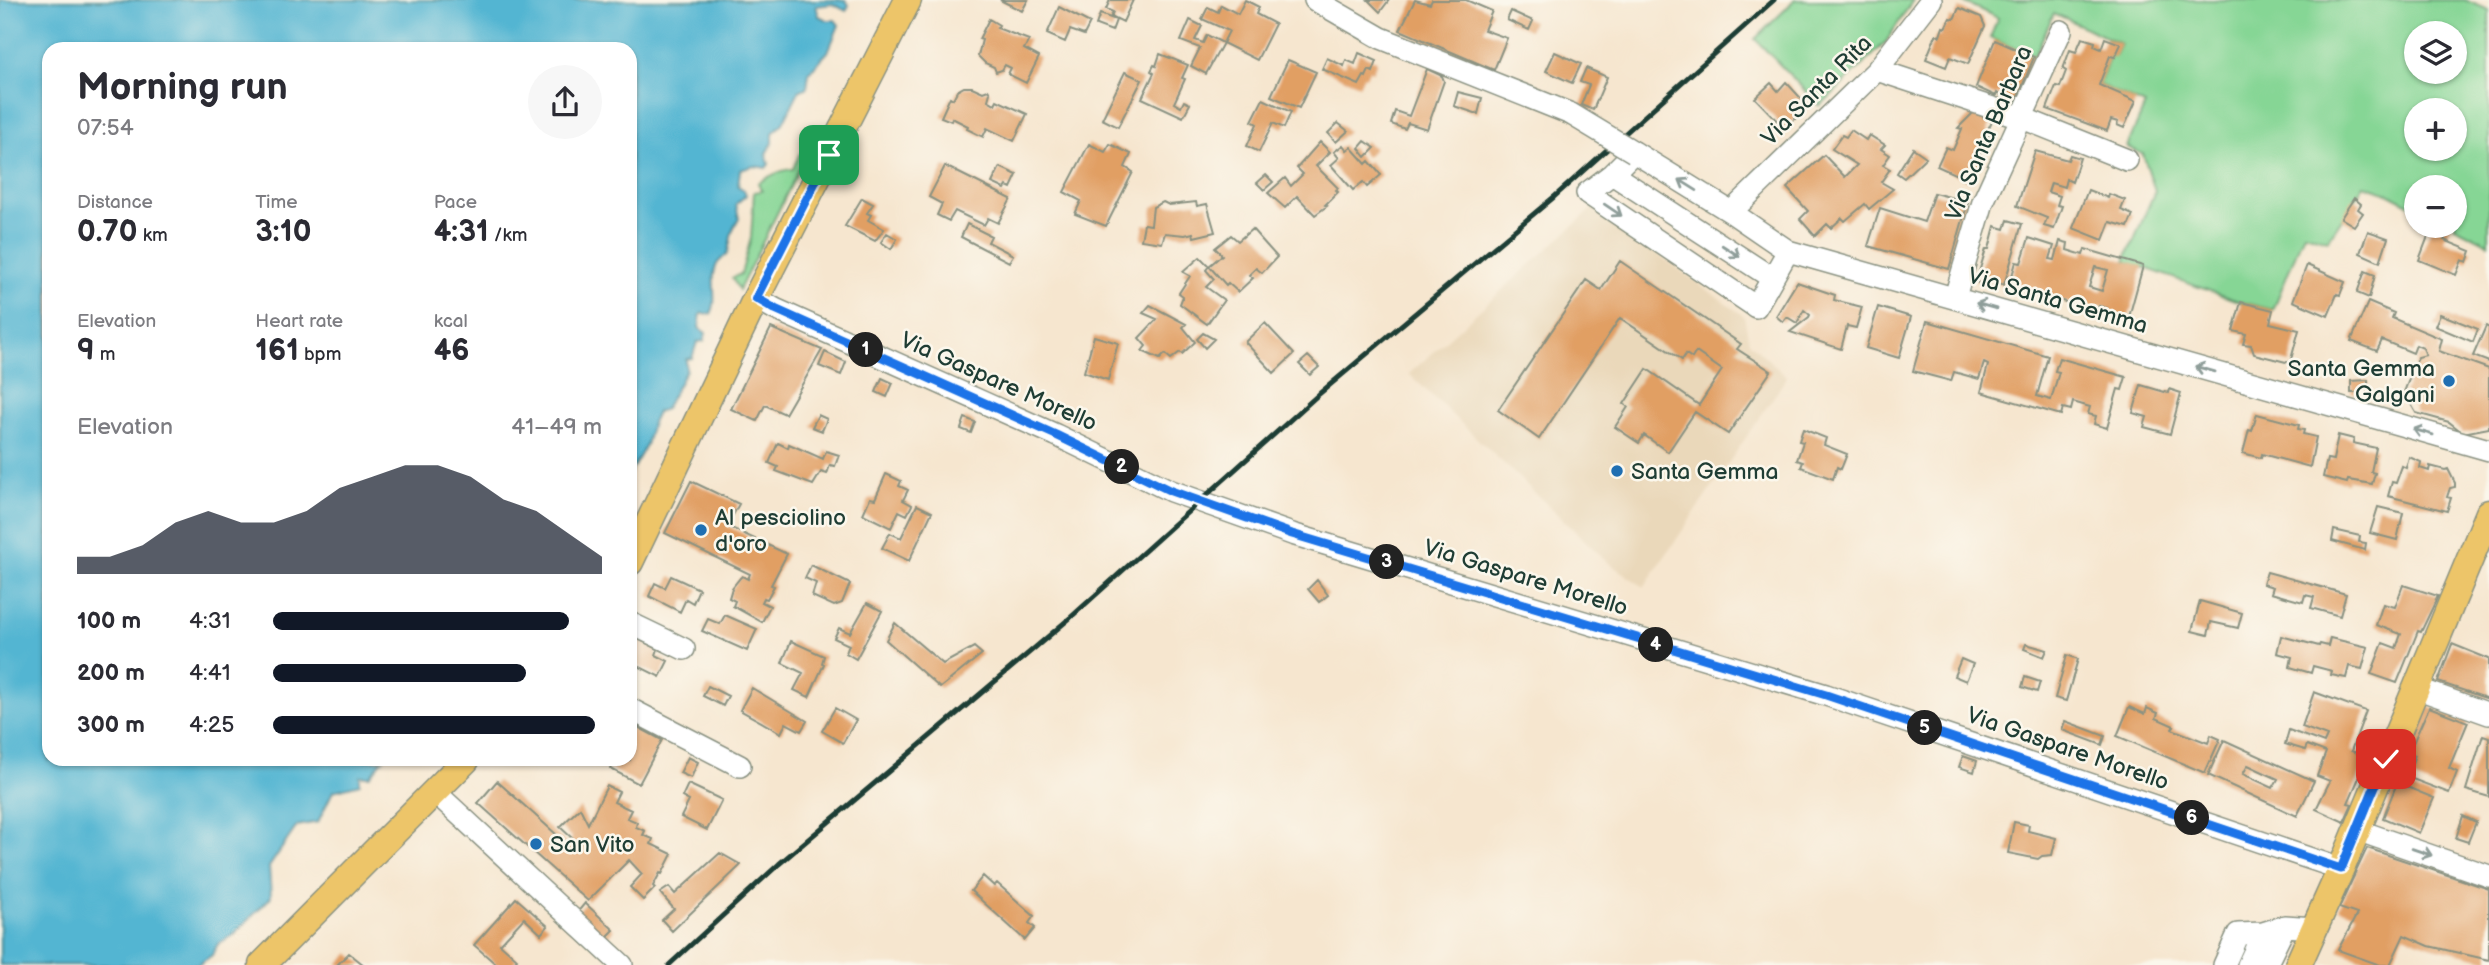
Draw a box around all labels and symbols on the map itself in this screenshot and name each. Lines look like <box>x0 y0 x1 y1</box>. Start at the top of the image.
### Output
street label: Via Santa Rita <box>1756 30 1878 152</box>
street label: Via Santa Barbara <box>1939 41 2038 225</box>
pin <box>799 125 859 185</box>
one-way arrow <box>1678 178 1698 192</box>
one-way arrow <box>1602 203 1622 217</box>
one-way arrow <box>1721 244 1740 259</box>
street label: Via Santa Gemma <box>1965 262 2151 340</box>
one-way arrow <box>1975 299 1997 312</box>
street label: Via Gaspare Morello <box>896 326 1101 438</box>
pin: 1 <box>848 332 884 368</box>
place label: Santa Gemma Galgani <box>2288 355 2435 409</box>
one-way arrow <box>2194 362 2216 375</box>
marker: Santa Gemma Galgani <box>2441 373 2457 389</box>
one-way arrow <box>2413 424 2435 437</box>
pin: 2 <box>1104 449 1140 484</box>
place label: Santa Gemma <box>1631 458 1778 486</box>
marker: Santa Gemma <box>1609 463 1625 479</box>
place label: Al pesciolino d'oro <box>715 504 846 558</box>
marker: Al pesciolino d'oro <box>693 522 709 538</box>
street label: Via Gaspare Morello <box>1420 534 1631 622</box>
pin: 3 <box>1370 544 1404 580</box>
pin: 4 <box>1638 628 1674 662</box>
street label: Via Gaspare Morello <box>1963 701 2173 797</box>
pin: 5 <box>1908 710 1942 746</box>
pin <box>2356 729 2416 789</box>
pin: 6 <box>2174 800 2210 836</box>
place label: San Vito <box>550 831 634 859</box>
marker: San Vito <box>528 836 544 852</box>
one-way arrow <box>2410 847 2432 859</box>

